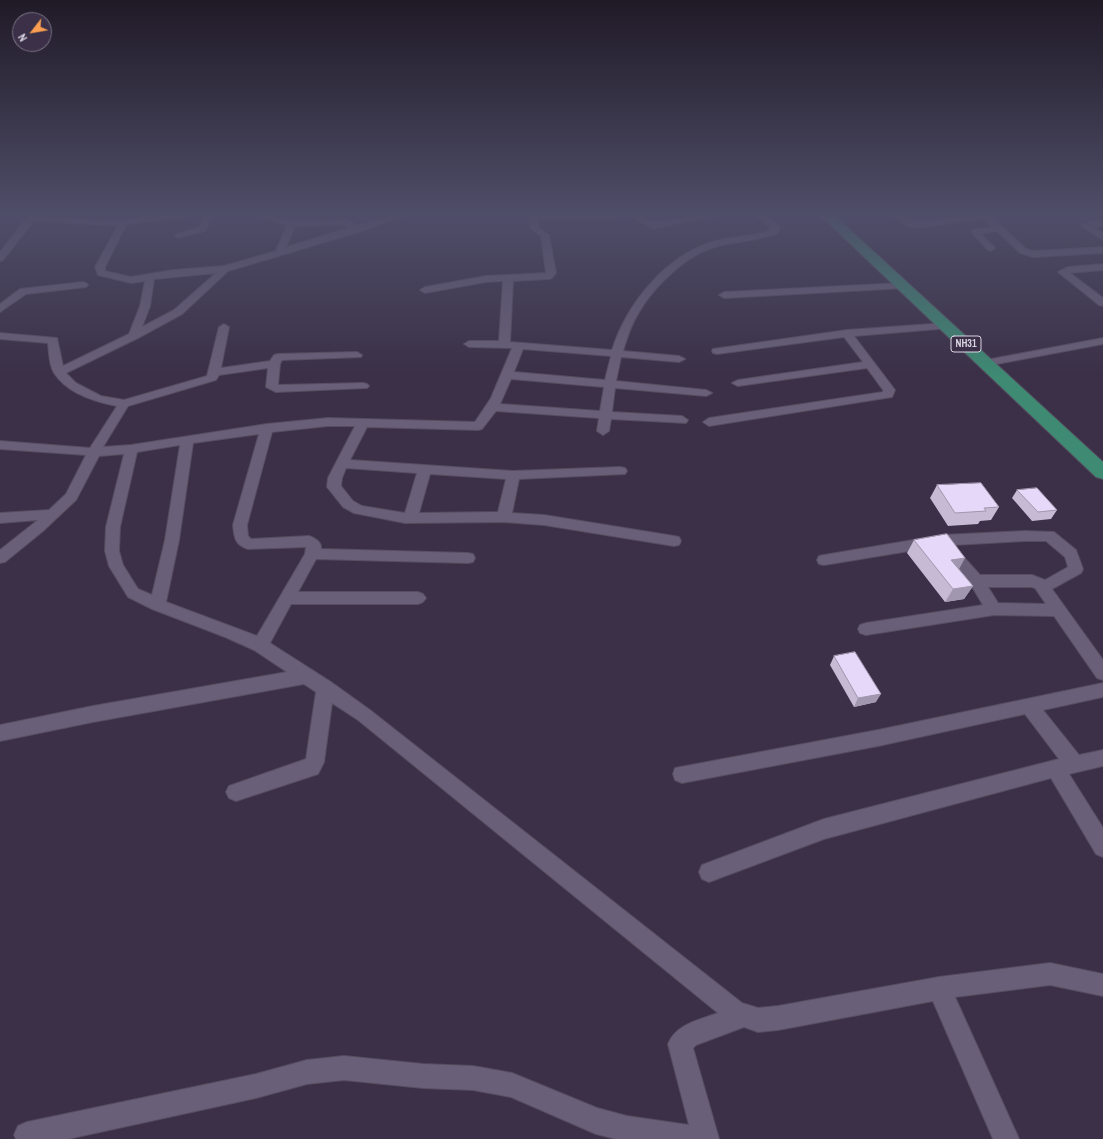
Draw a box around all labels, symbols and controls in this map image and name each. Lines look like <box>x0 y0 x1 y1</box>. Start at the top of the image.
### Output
north arrow <box>12 12 52 52</box>
text: N <box>15 31 30 44</box>
road number: NH31 <box>951 336 981 352</box>

